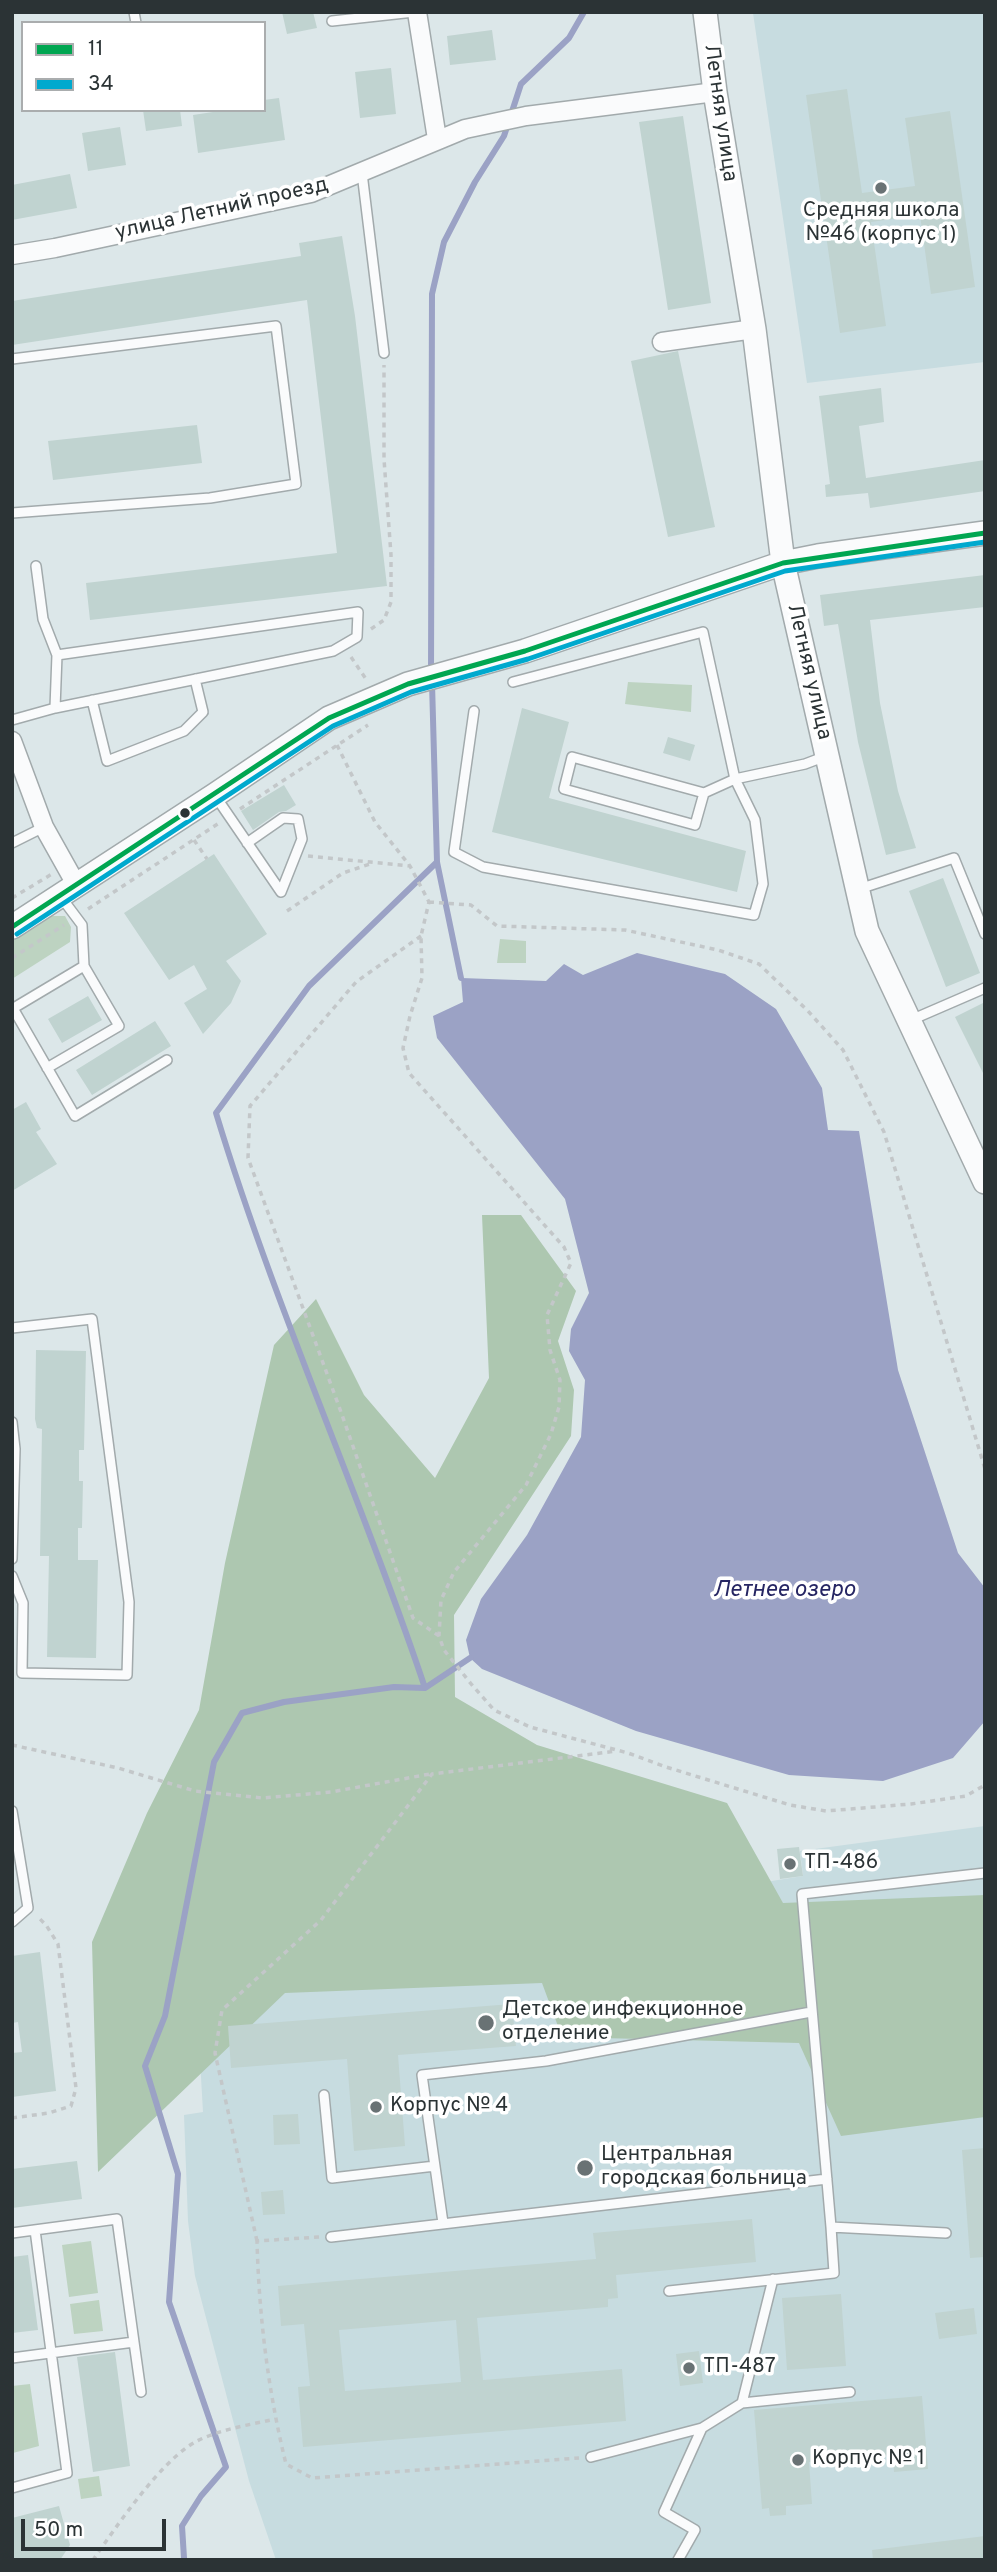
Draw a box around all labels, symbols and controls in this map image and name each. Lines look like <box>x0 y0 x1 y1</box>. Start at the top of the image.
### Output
legend <box>21 21 266 112</box>
text: 11 <box>88 36 104 63</box>
street label: Летняя улица <box>697 43 741 183</box>
text: 34 <box>88 71 114 98</box>
street label: улица Летний проезд <box>113 173 331 247</box>
marker: Средняя школа №46 (корпус 1) <box>873 180 889 196</box>
place label: Средняя школа №46 (корпус 1) <box>803 199 959 249</box>
street label: Летняя улица <box>780 602 836 742</box>
unlabelled marker <box>178 806 192 820</box>
water label: Летнее озеро <box>713 1577 855 1605</box>
place label: ТП-486 <box>804 1851 878 1877</box>
marker: ТП-486 <box>782 1856 798 1872</box>
place label: Детское инфекционное отделение <box>502 1998 743 2048</box>
marker: Детское инфекционное отделение <box>476 2013 496 2033</box>
place label: Корпус № 4 <box>390 2094 508 2120</box>
marker: Корпус № 4 <box>368 2099 384 2115</box>
place label: Центральная городская больница <box>601 2143 807 2193</box>
marker: Центральная городская больница <box>575 2158 595 2178</box>
place label: ТП-487 <box>703 2355 776 2381</box>
marker: ТП-487 <box>681 2360 697 2376</box>
place label: Корпус № 1 <box>812 2447 925 2473</box>
marker: Корпус № 1 <box>790 2452 806 2468</box>
scale bar <box>24 2506 170 2550</box>
text: 50 m <box>34 2517 83 2544</box>

